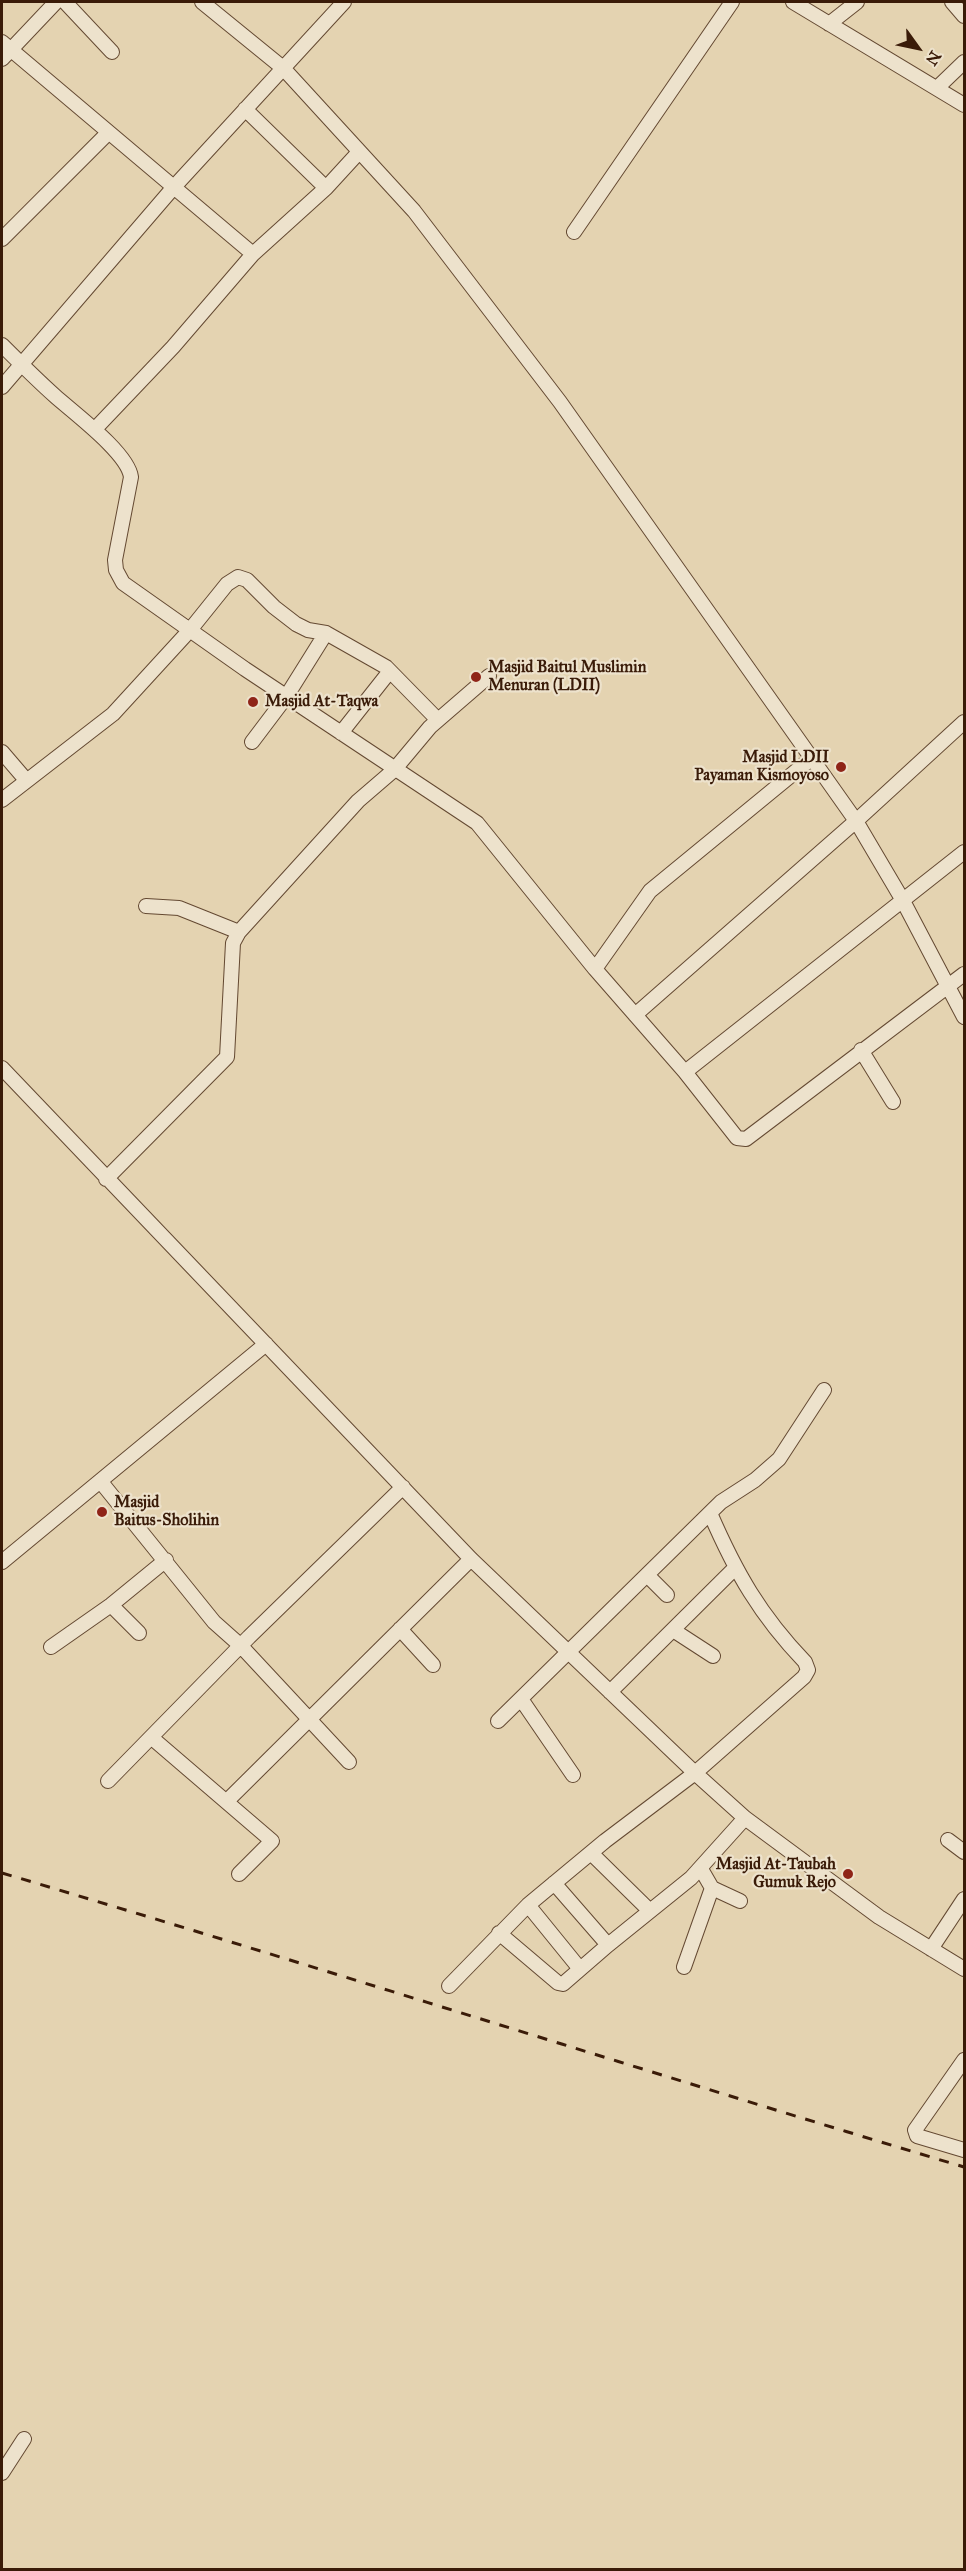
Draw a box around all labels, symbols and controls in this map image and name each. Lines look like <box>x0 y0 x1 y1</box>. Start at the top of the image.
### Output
north arrow <box>888 18 948 78</box>
text: N <box>922 47 945 69</box>
place label: Masjid Baitul Muslimin Menuran (LDII) <box>488 658 646 696</box>
marker: Masjid Baitul Muslimin Menuran (LDII) <box>469 670 483 684</box>
place label: Masjid At-Taqwa <box>265 692 378 712</box>
marker: Masjid At-Taqwa <box>246 695 260 709</box>
place label: Masjid LDII Payaman Kismoyoso <box>694 748 829 786</box>
marker: Masjid LDII Payaman Kismoyoso <box>834 760 848 774</box>
place label: Masjid Baitus-Sholihin <box>114 1493 219 1531</box>
marker: Masjid Baitus-Sholihin <box>95 1505 109 1519</box>
place label: Masjid At-Taubah Gumuk Rejo <box>716 1855 836 1893</box>
marker: Masjid At-Taubah Gumuk Rejo <box>841 1867 855 1881</box>

